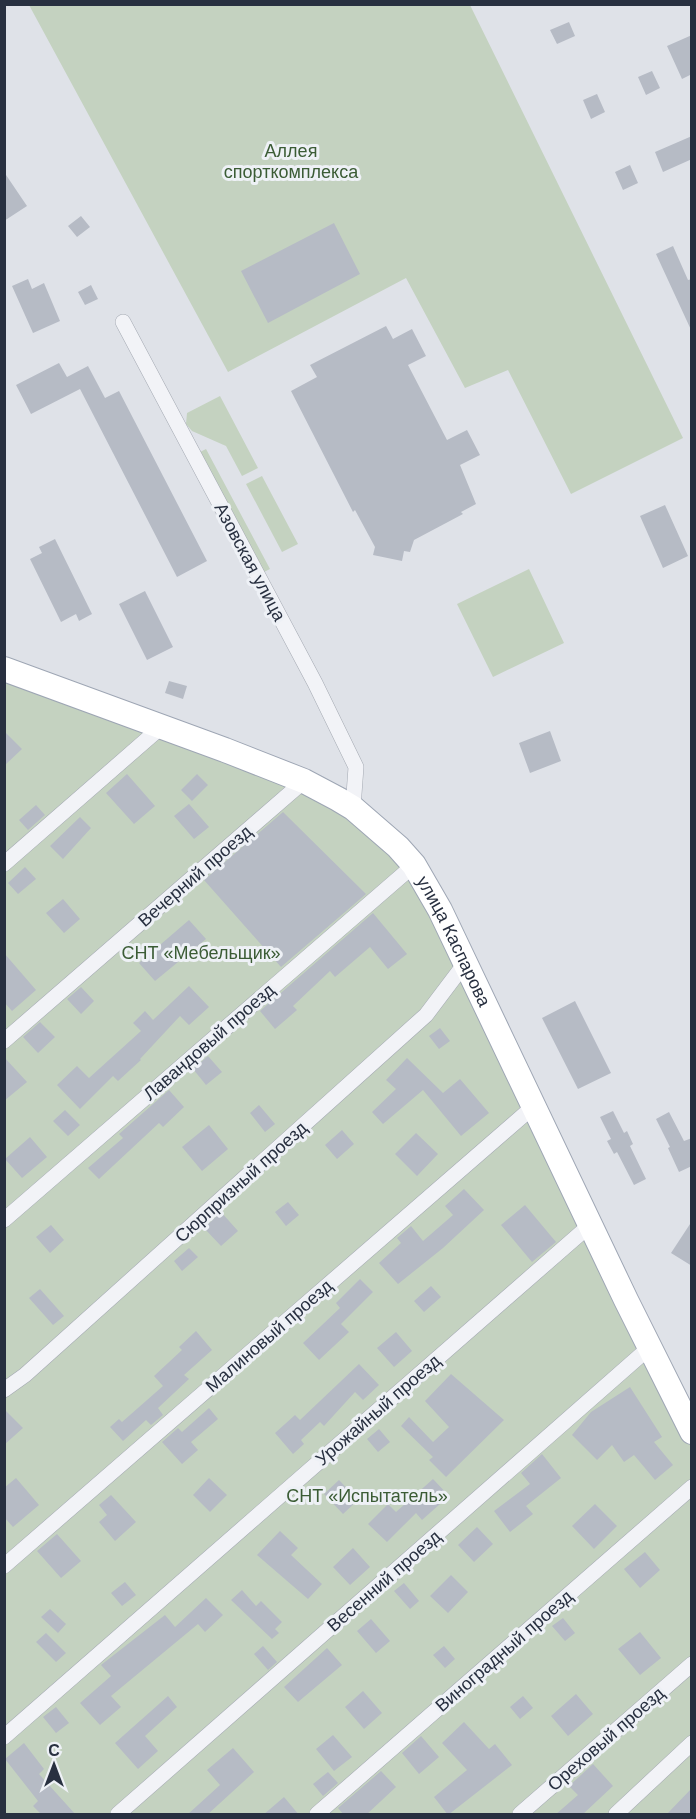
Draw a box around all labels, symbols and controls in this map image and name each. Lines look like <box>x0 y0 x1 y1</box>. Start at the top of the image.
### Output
park label: Аллея спорткомплекса <box>224 141 359 182</box>
street label: Азовская улица <box>210 499 290 625</box>
street label: Вечерний проезд <box>134 821 256 931</box>
street label: улица Каспарова <box>413 873 495 1011</box>
park label: СНТ «Мебельщик» <box>121 943 281 963</box>
street label: Лавандовый проезд <box>139 979 279 1104</box>
street label: Сюрпризный проезд <box>171 1117 311 1246</box>
street label: Малиновый проезд <box>202 1275 337 1396</box>
street label: Урожайный проезд <box>312 1350 445 1469</box>
park label: СНТ «Испытатель» <box>286 1486 448 1506</box>
street label: Весенний проезд <box>323 1526 445 1636</box>
street label: Виноградный проезд <box>431 1586 577 1716</box>
street label: Ореховый проезд <box>544 1683 669 1795</box>
north arrow <box>24 1735 84 1795</box>
text: С <box>48 1742 60 1759</box>

